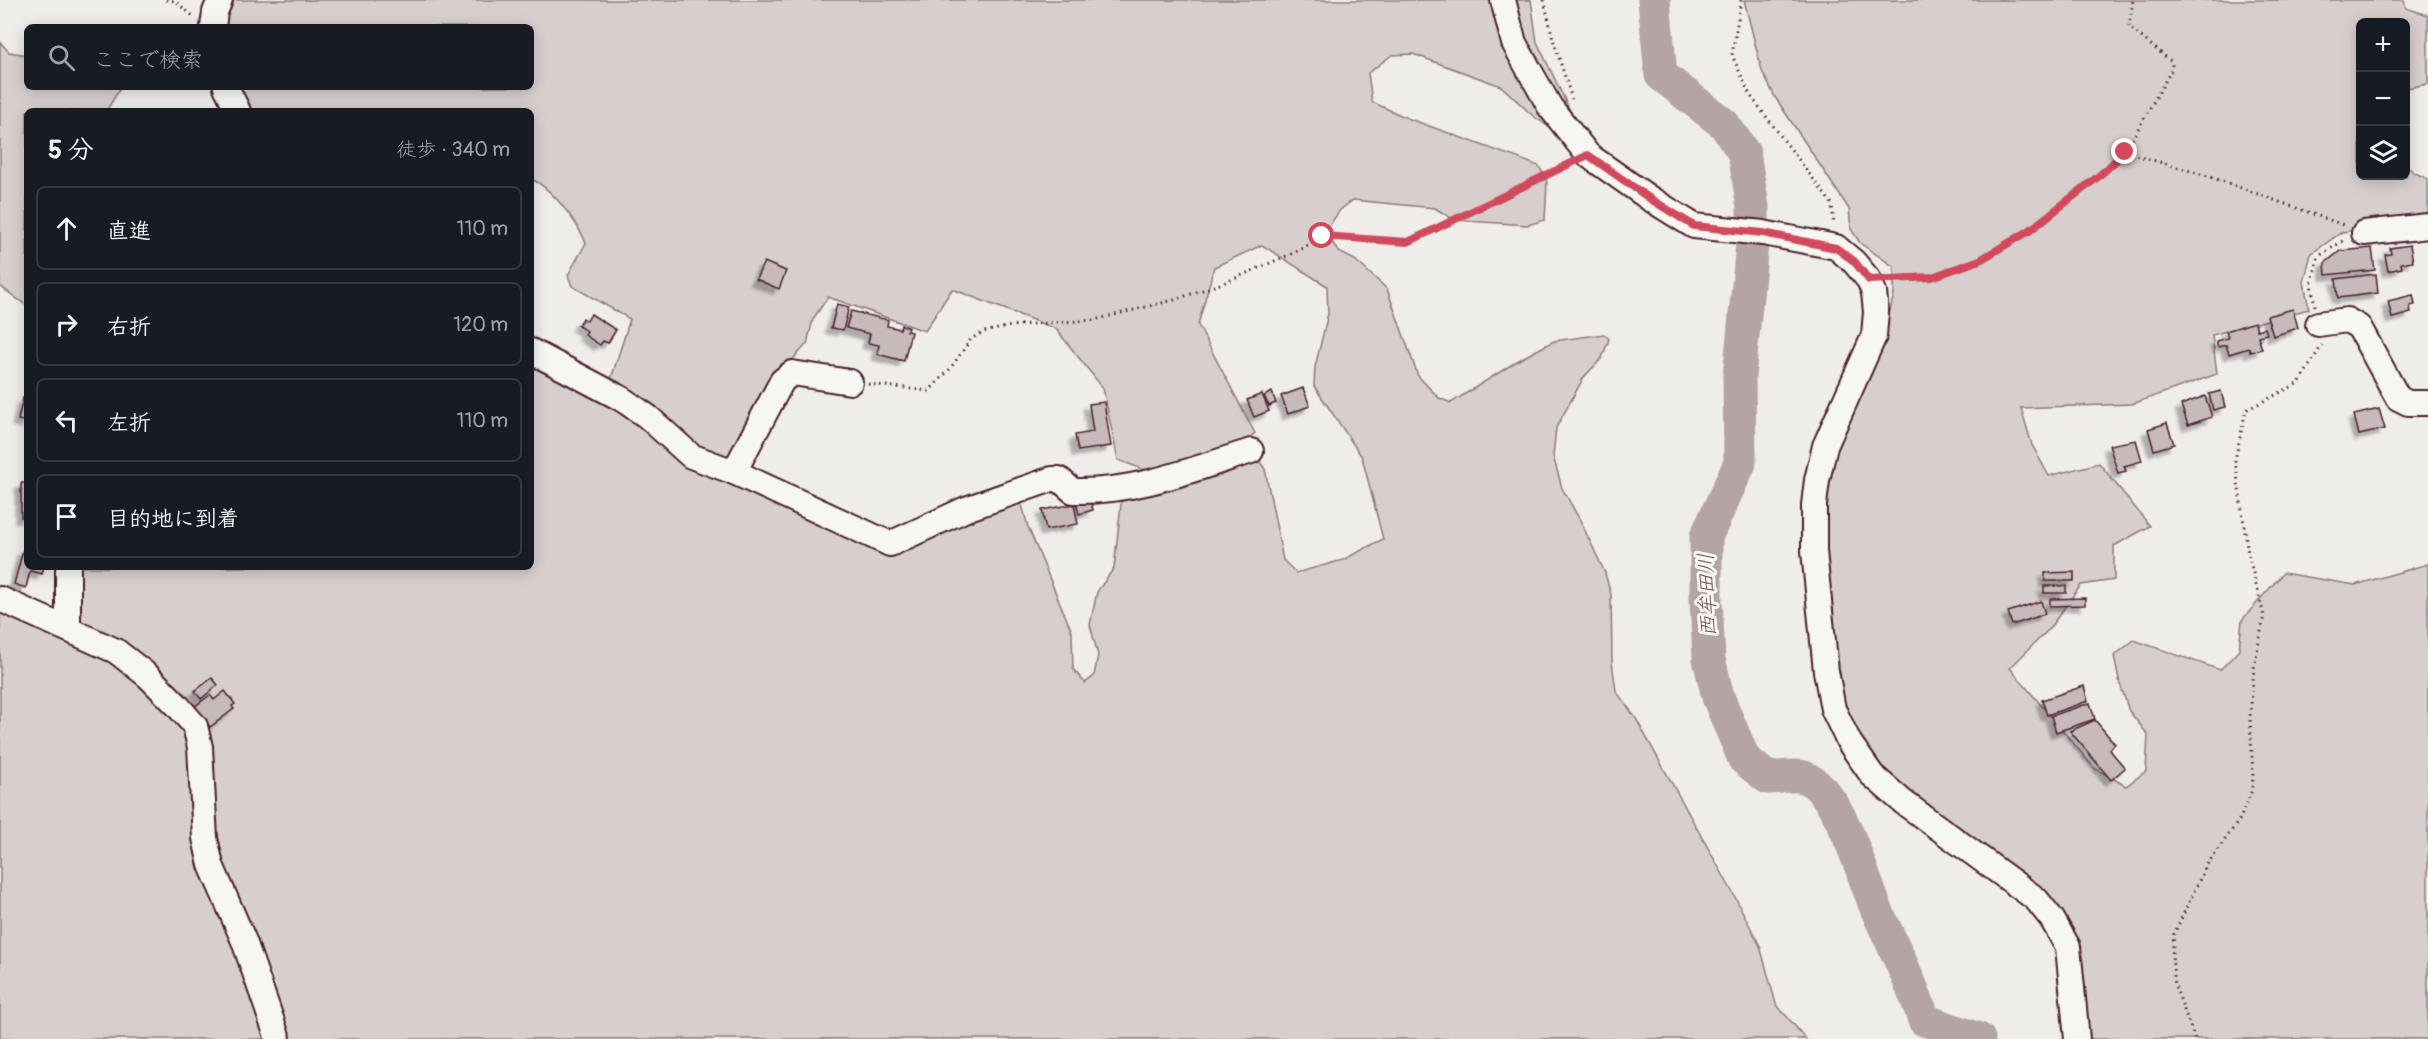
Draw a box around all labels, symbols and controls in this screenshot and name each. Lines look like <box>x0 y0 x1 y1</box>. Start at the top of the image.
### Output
map controls <box>2356 18 2410 180</box>
button: + <box>2356 18 2410 72</box>
search box <box>24 24 534 90</box>
icon: search <box>45 41 78 74</box>
text: ここで検索 <box>93 46 203 74</box>
button: − <box>2356 72 2410 126</box>
button: layers <box>2356 126 2410 180</box>
text: 5 分 <box>48 134 94 166</box>
text: 徒歩 · 340 m <box>396 137 510 162</box>
route end <box>2111 138 2137 164</box>
icon: ahead <box>50 212 83 245</box>
text: 110 m <box>457 216 508 241</box>
text: 直進 <box>107 217 151 245</box>
route start <box>1308 222 1334 248</box>
icon: right <box>50 308 83 341</box>
text: 120 m <box>453 312 508 337</box>
text: 右折 <box>107 313 151 341</box>
icon: left <box>50 404 83 437</box>
text: 110 m <box>457 408 508 433</box>
text: 左折 <box>107 409 151 437</box>
icon: arrive <box>50 500 83 533</box>
text: 目的地に到着 <box>107 505 239 533</box>
water label: 西牟田川 <box>1693 553 1722 637</box>

